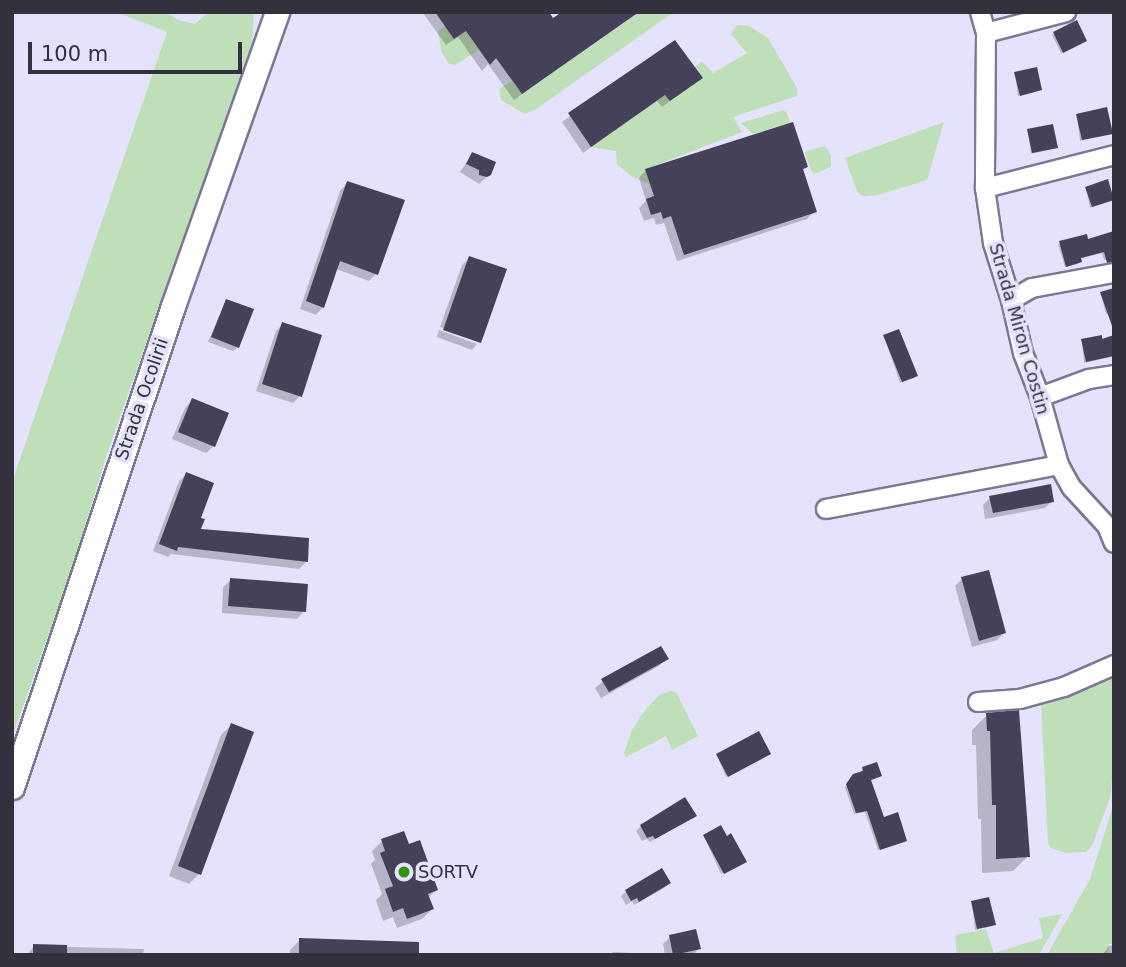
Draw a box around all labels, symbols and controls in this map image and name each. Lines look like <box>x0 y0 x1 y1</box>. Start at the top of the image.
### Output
scale bar <box>32 28 245 72</box>
text: 100 m <box>41 42 108 66</box>
street label: Strada Miron Costin <box>984 241 1054 417</box>
street label: Strada Ocolirii <box>111 335 173 463</box>
place label: SORTV <box>418 861 478 883</box>
marker: SORTV <box>396 864 412 880</box>

